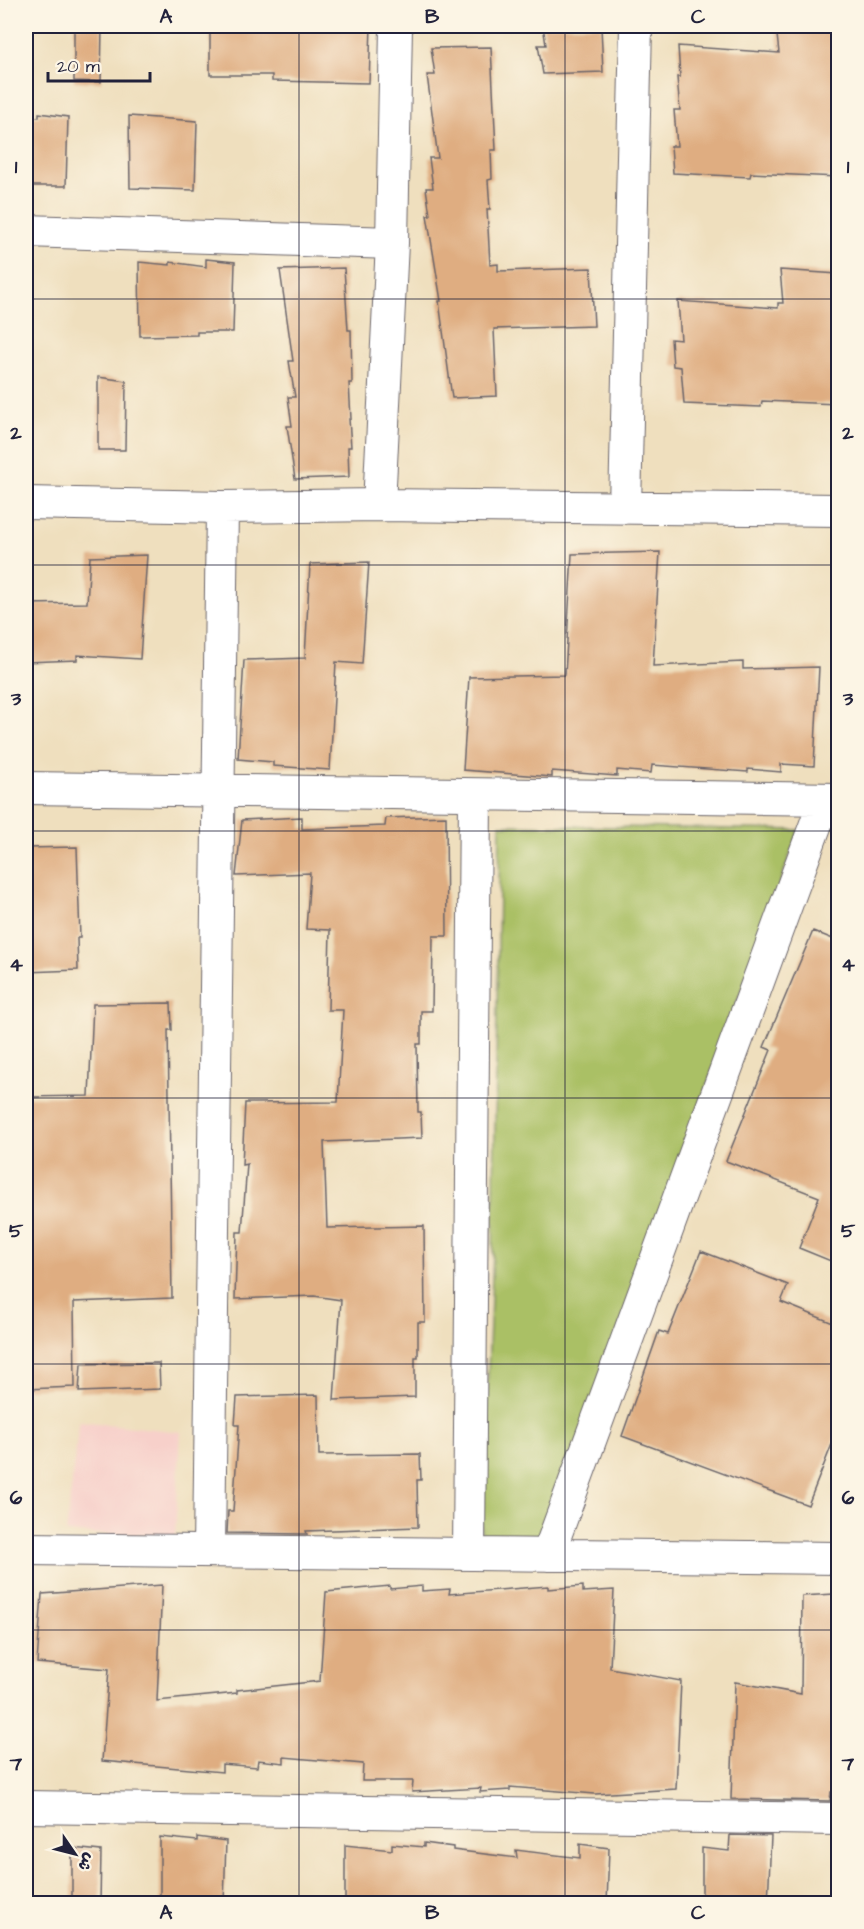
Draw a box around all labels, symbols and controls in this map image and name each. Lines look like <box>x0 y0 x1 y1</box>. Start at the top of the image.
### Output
text: A <box>160 3 173 31</box>
text: B <box>425 3 440 31</box>
text: C <box>691 3 706 31</box>
scale bar <box>48 45 150 83</box>
text: 20 m <box>57 54 100 79</box>
text: 1 <box>15 153 18 181</box>
text: 1 <box>847 153 850 181</box>
text: 2 <box>9 419 22 447</box>
text: 2 <box>841 419 854 447</box>
text: 3 <box>10 685 22 713</box>
text: 3 <box>842 685 854 713</box>
text: 4 <box>9 951 23 979</box>
text: 4 <box>841 951 855 979</box>
text: 5 <box>9 1217 24 1245</box>
text: 5 <box>841 1217 856 1245</box>
text: 6 <box>10 1484 23 1512</box>
text: 6 <box>842 1484 855 1512</box>
text: 7 <box>9 1750 23 1778</box>
text: 7 <box>841 1750 855 1778</box>
north arrow <box>45 1824 105 1884</box>
text: ش <box>72 1849 101 1876</box>
text: A <box>160 1899 173 1927</box>
text: B <box>425 1899 440 1927</box>
text: C <box>691 1899 706 1927</box>

